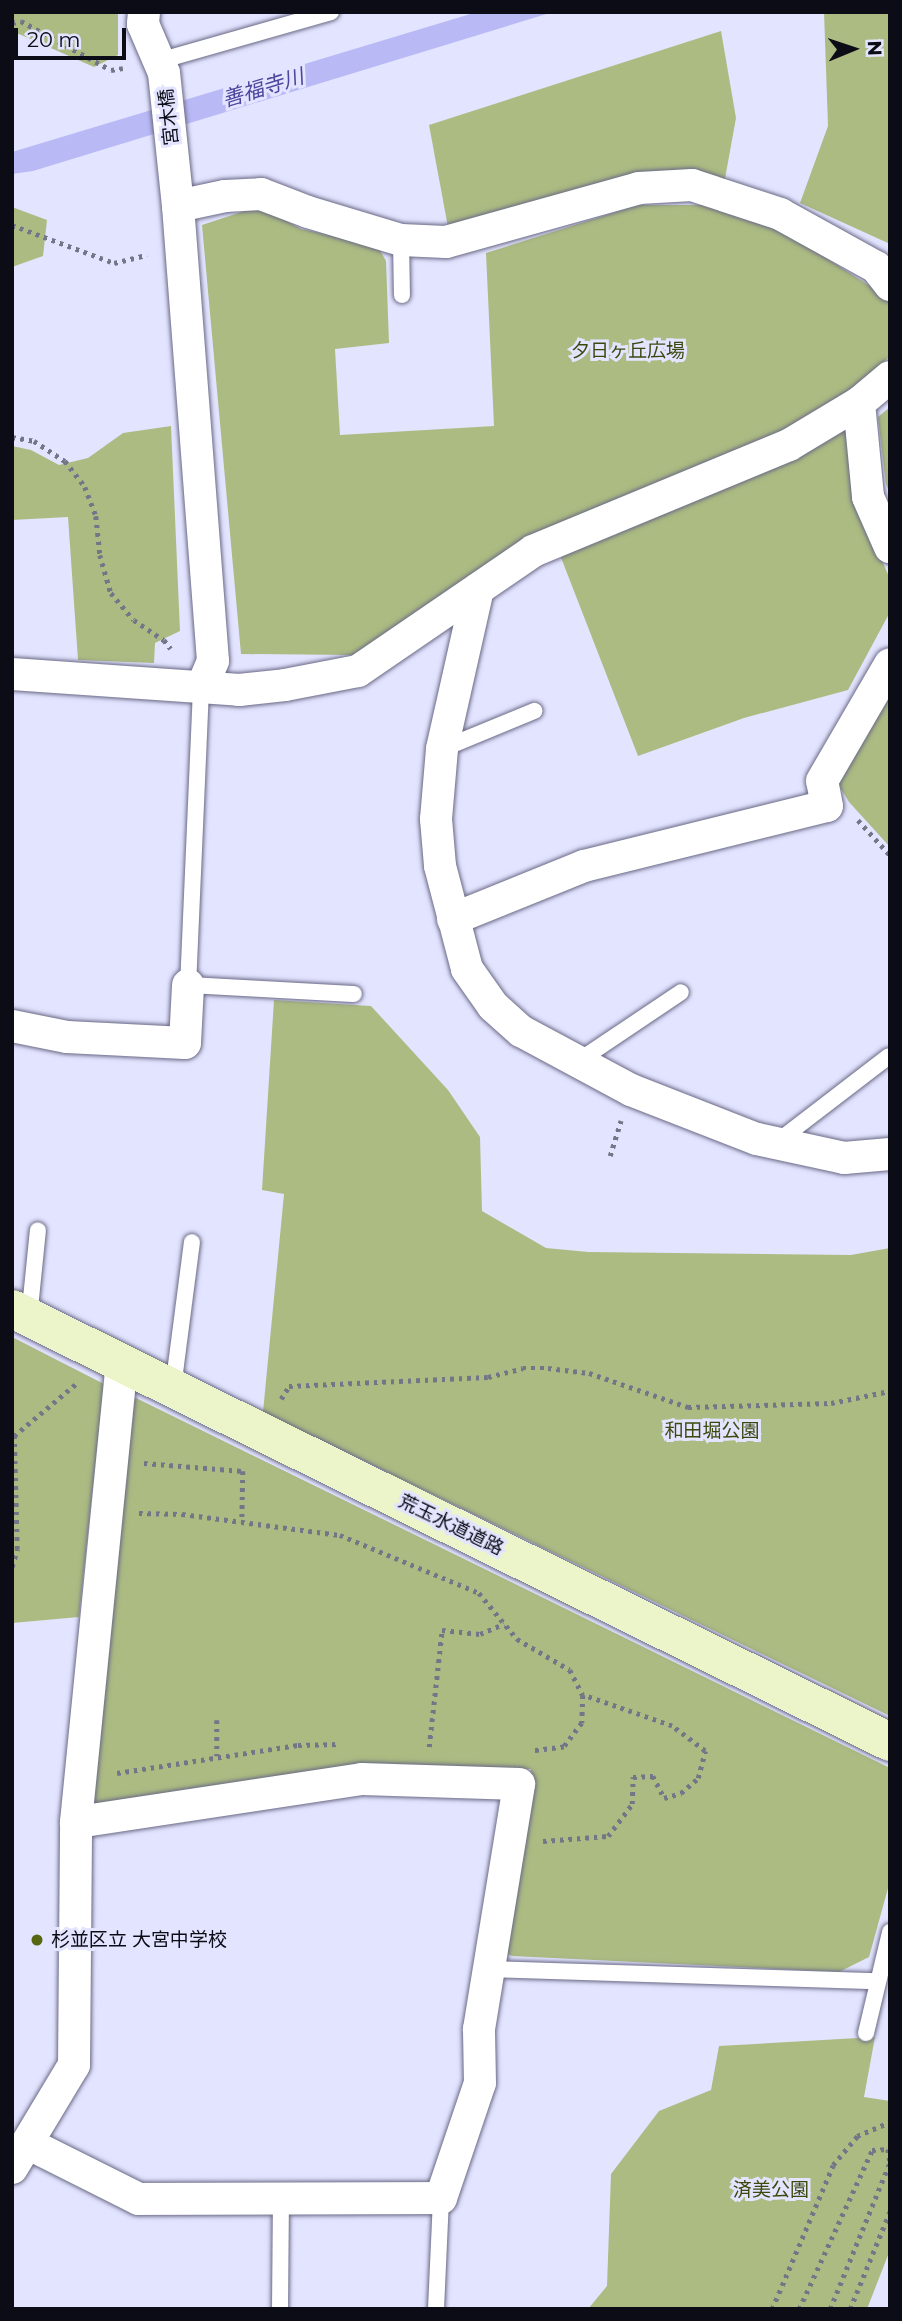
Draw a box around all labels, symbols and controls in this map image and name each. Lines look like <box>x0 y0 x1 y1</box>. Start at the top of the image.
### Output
scale bar <box>18 14 130 58</box>
north arrow <box>818 14 888 84</box>
text: 20 m <box>27 27 81 52</box>
text: N <box>863 40 886 56</box>
water label: 善福寺川 <box>219 64 307 112</box>
street label: 宮木橋 <box>155 87 183 147</box>
park label: 夕日ヶ丘広場 <box>571 340 685 362</box>
park label: 和田堀公園 <box>665 1420 759 1442</box>
street label: 荒玉水道道路 <box>395 1490 507 1560</box>
place label: 杉並区立 大宮中学校 <box>51 1929 227 1951</box>
marker: 杉並区立 大宮中学校 <box>29 1932 45 1948</box>
park label: 済美公園 <box>733 2179 809 2201</box>

